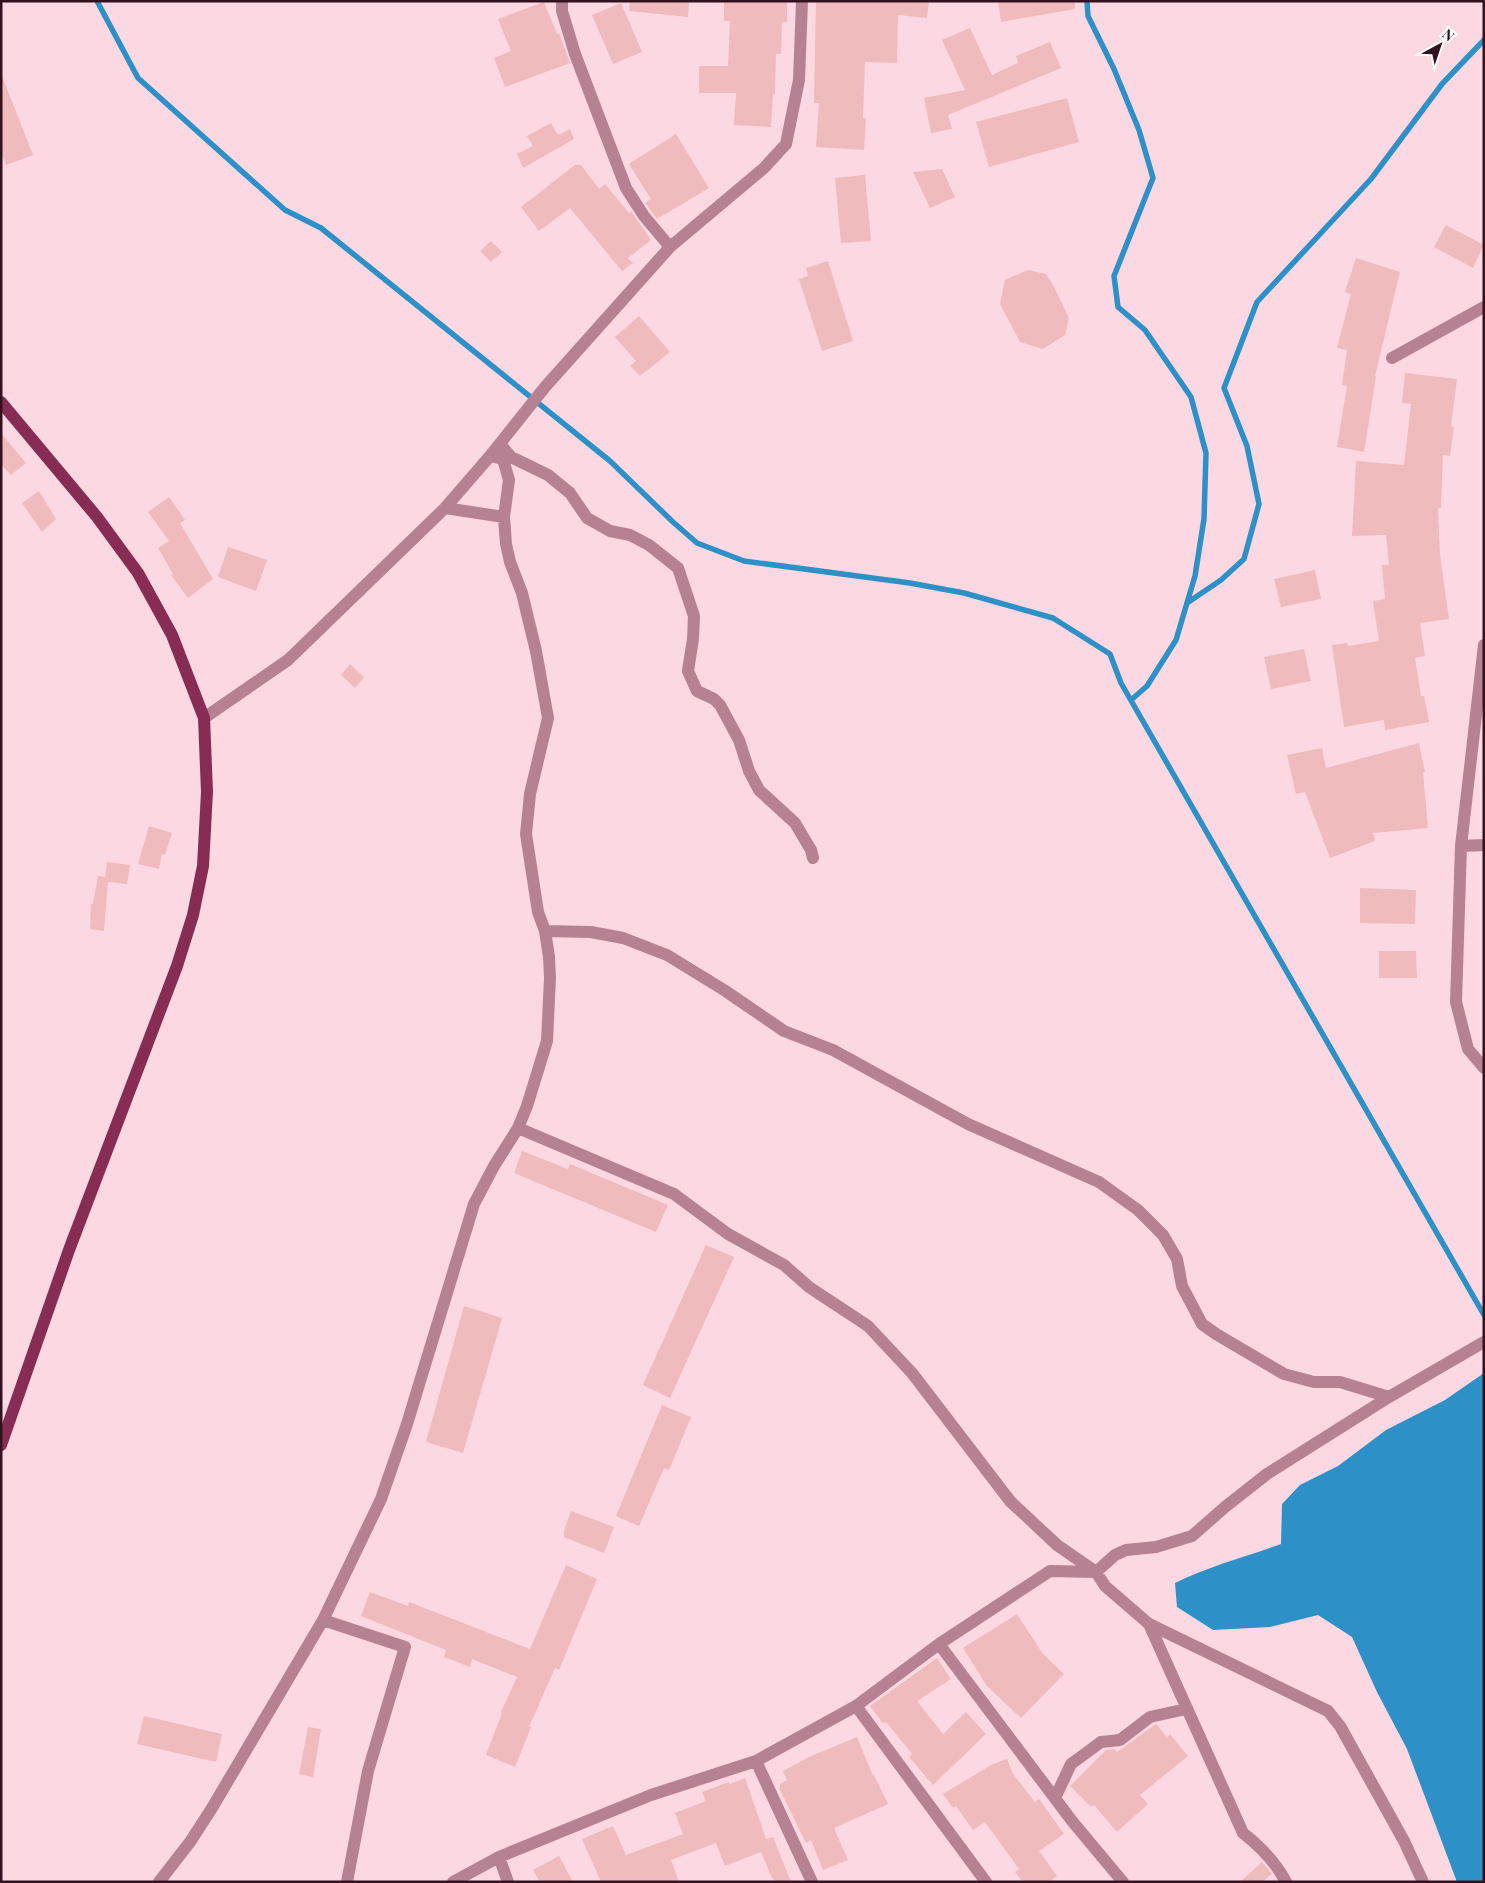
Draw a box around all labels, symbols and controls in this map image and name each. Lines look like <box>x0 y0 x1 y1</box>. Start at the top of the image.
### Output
north arrow <box>1415 20 1465 70</box>
text: N <box>1439 24 1459 45</box>

